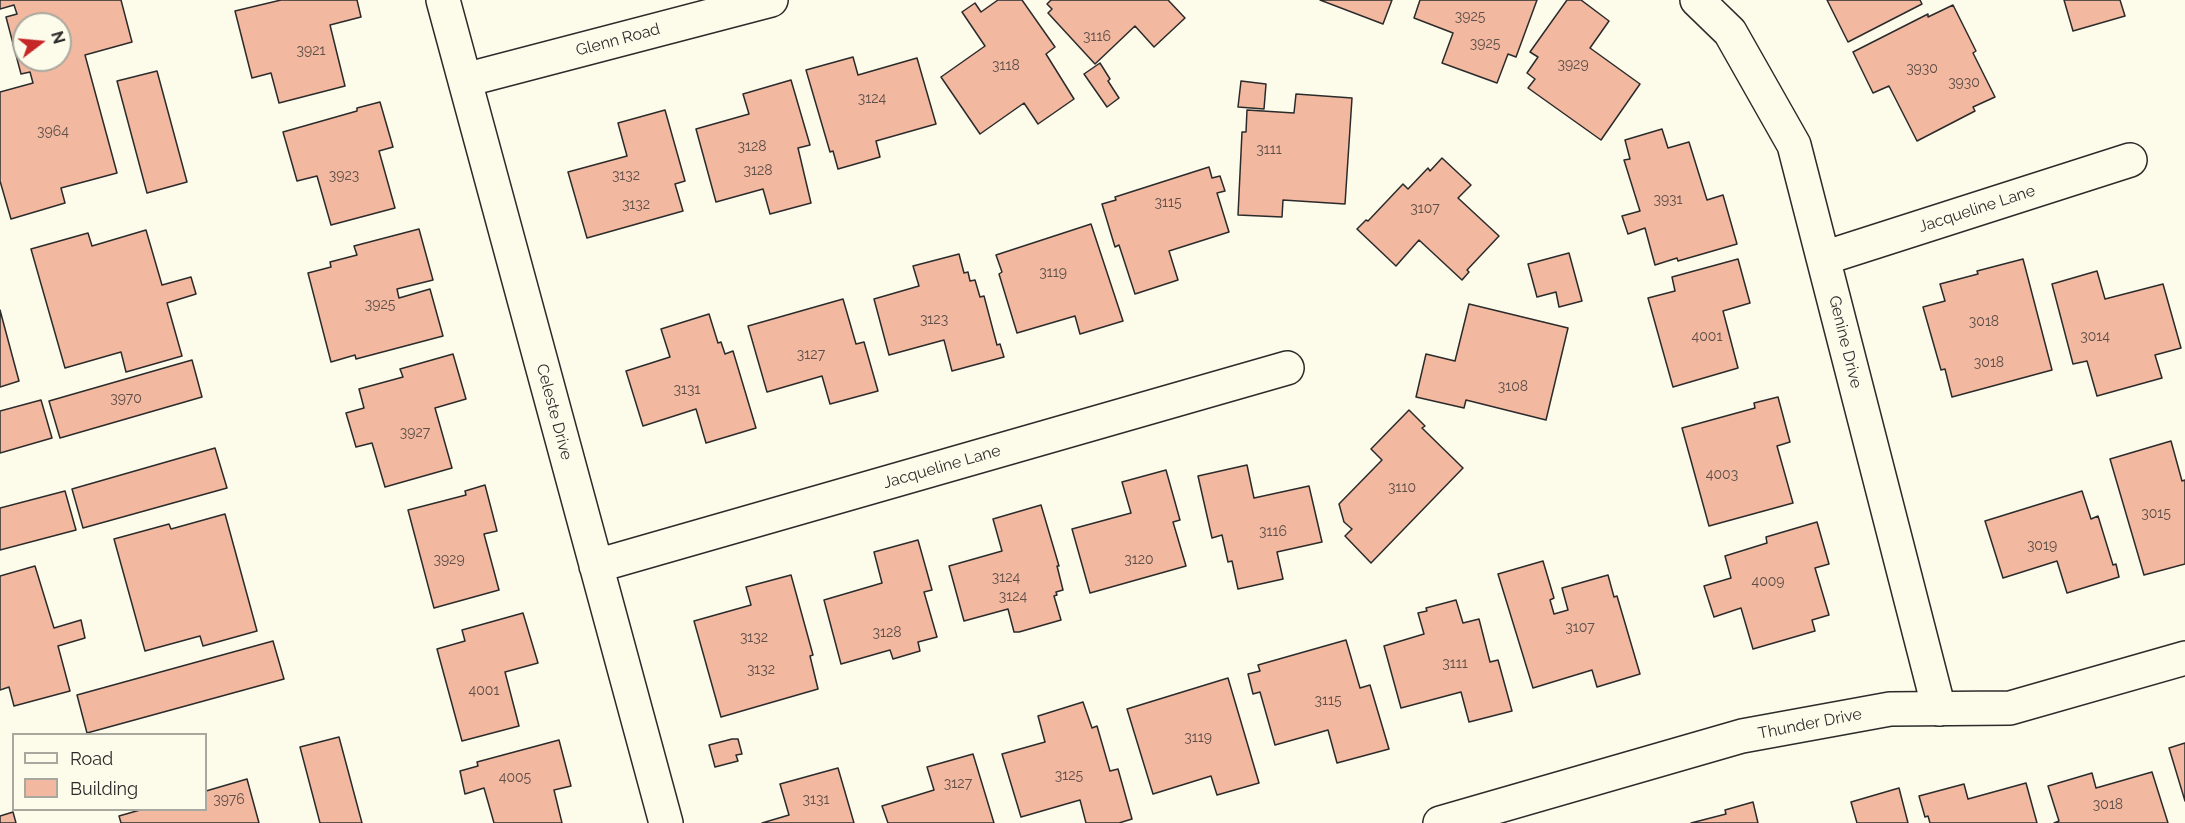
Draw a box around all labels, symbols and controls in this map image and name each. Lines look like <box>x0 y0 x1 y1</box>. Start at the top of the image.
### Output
house number: 3925 <box>1455 9 1485 25</box>
north arrow <box>12 12 72 72</box>
street label: Glenn Road <box>574 20 662 60</box>
text: N <box>47 29 69 46</box>
house number: 3116 <box>1083 29 1111 45</box>
house number: 3925 <box>1470 36 1500 52</box>
house number: 3921 <box>297 43 325 59</box>
house number: 3929 <box>1557 57 1589 73</box>
house number: 3118 <box>992 58 1020 74</box>
house number: 3930 <box>1906 61 1938 77</box>
house number: 3930 <box>1948 75 1980 91</box>
house number: 3124 <box>858 91 886 107</box>
house number: 3964 <box>37 124 69 140</box>
house number: 3128 <box>737 139 767 155</box>
house number: 3111 <box>1256 142 1282 158</box>
house number: 3128 <box>743 163 773 179</box>
house number: 3923 <box>329 168 359 184</box>
house number: 3132 <box>612 168 640 184</box>
street label: Jacqueline Lane <box>1916 181 2038 237</box>
house number: 3931 <box>1653 192 1683 208</box>
house number: 3115 <box>1154 195 1182 211</box>
house number: 3132 <box>622 197 650 213</box>
house number: 3107 <box>1410 201 1440 217</box>
house number: 3119 <box>1039 265 1067 281</box>
street label: Genine Drive <box>1824 294 1866 390</box>
house number: 3925 <box>365 297 395 313</box>
house number: 3123 <box>920 312 948 328</box>
house number: 3018 <box>1969 314 1999 330</box>
house number: 4001 <box>1692 329 1722 345</box>
house number: 3014 <box>2080 329 2110 345</box>
house number: 3127 <box>797 347 825 363</box>
house number: 3018 <box>1974 355 2004 371</box>
street label: Celeste Drive <box>532 362 576 462</box>
house number: 3108 <box>1498 379 1528 395</box>
house number: 3131 <box>674 382 700 398</box>
house number: 3970 <box>110 391 142 407</box>
house number: 3927 <box>400 425 430 441</box>
street label: Jacqueline Lane <box>881 441 1003 493</box>
house number: 4003 <box>1706 467 1738 483</box>
house number: 3110 <box>1388 480 1416 496</box>
house number: 3015 <box>2141 506 2171 522</box>
house number: 3116 <box>1259 524 1287 540</box>
house number: 3019 <box>2027 538 2057 554</box>
house number: 3929 <box>433 552 465 568</box>
house number: 3120 <box>1124 552 1154 568</box>
house number: 3124 <box>992 570 1020 586</box>
house number: 4009 <box>1752 574 1784 590</box>
house number: 3124 <box>999 589 1027 605</box>
house number: 3107 <box>1565 620 1595 636</box>
house number: 3128 <box>872 625 902 641</box>
house number: 3132 <box>740 630 768 646</box>
house number: 3111 <box>1442 656 1468 672</box>
house number: 3132 <box>747 662 775 678</box>
house number: 4001 <box>469 683 499 699</box>
house number: 3115 <box>1314 693 1342 709</box>
street label: Thunder Drive <box>1757 705 1863 743</box>
house number: 3119 <box>1184 730 1212 746</box>
legend <box>12 733 207 811</box>
text: Road <box>70 748 113 769</box>
house number: 3125 <box>1055 768 1083 784</box>
house number: 4005 <box>499 770 531 786</box>
house number: 3127 <box>944 776 972 792</box>
text: Building <box>70 778 138 799</box>
house number: 3976 <box>213 792 245 808</box>
house number: 3131 <box>803 792 829 808</box>
house number: 3018 <box>2093 797 2123 813</box>

